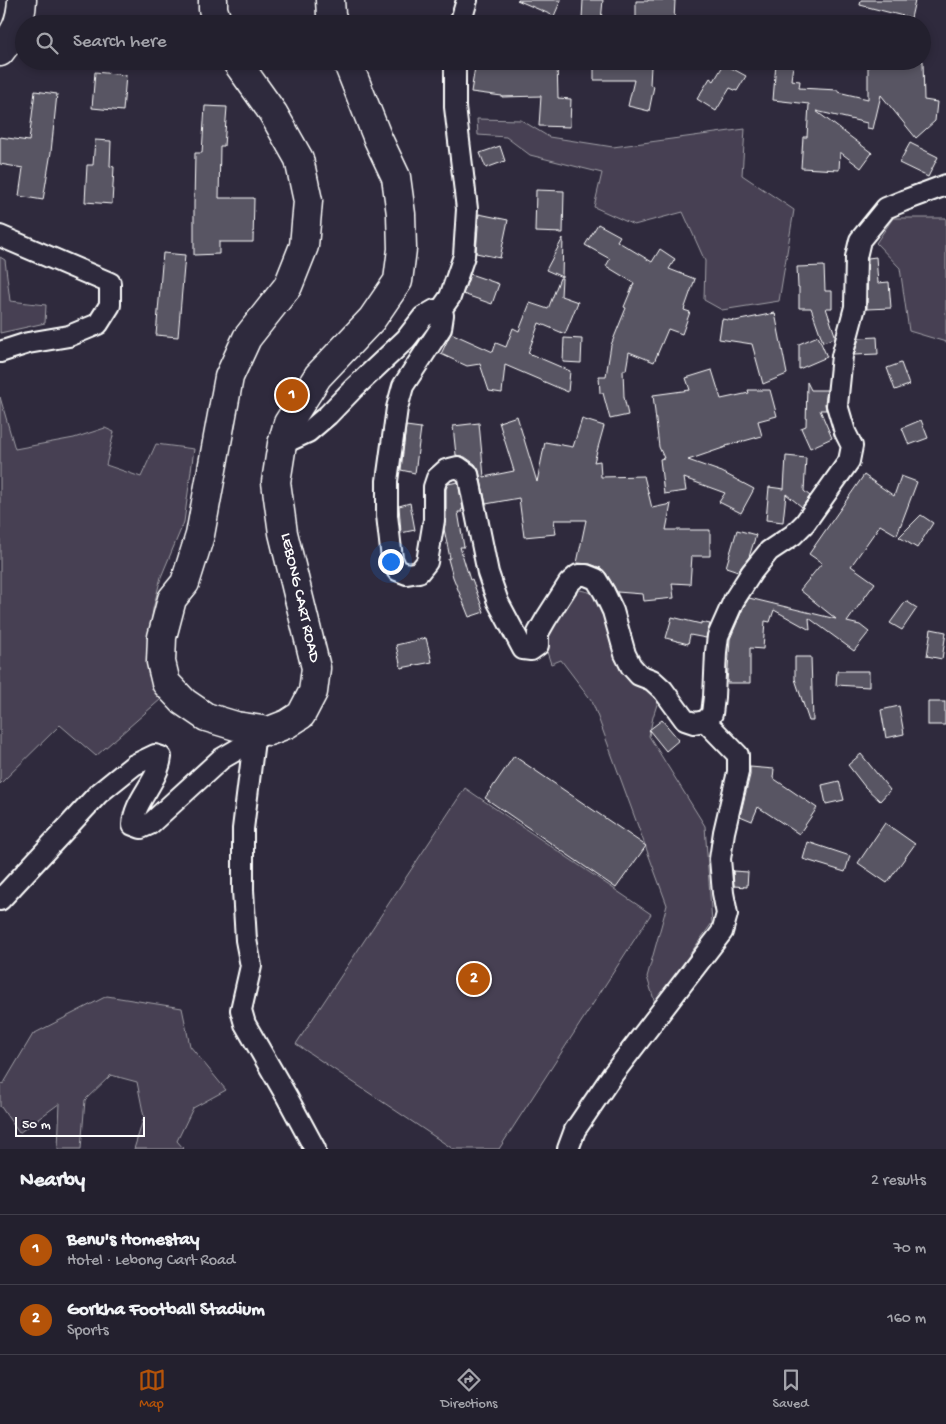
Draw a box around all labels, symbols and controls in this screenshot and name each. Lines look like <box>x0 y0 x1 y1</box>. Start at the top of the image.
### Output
search box <box>15 15 931 70</box>
icon: search <box>33 29 61 57</box>
text: Search here <box>73 31 167 54</box>
pin: 1 <box>276 376 308 414</box>
street label: LEBONG CART ROAD <box>275 531 323 665</box>
your location <box>378 549 404 575</box>
pin: 2 <box>458 960 490 998</box>
scale bar <box>15 1114 145 1137</box>
text: 50 m <box>22 1117 51 1134</box>
text: Nearby <box>20 1169 85 1194</box>
text: 2 results <box>871 1172 926 1191</box>
text: Benu's Homestay <box>67 1229 199 1252</box>
text: 1 <box>33 1240 39 1259</box>
text: 70 m <box>893 1240 926 1259</box>
text: Hotel · Lebong Cart Road <box>67 1252 235 1271</box>
text: Gorkha Football Stadium <box>67 1299 265 1322</box>
text: 2 <box>32 1310 40 1329</box>
text: 160 m <box>887 1310 926 1329</box>
text: Sports <box>67 1322 109 1341</box>
tab: Map <box>138 1366 166 1413</box>
tab: Directions <box>441 1366 498 1413</box>
tab: Saved <box>773 1366 808 1413</box>

